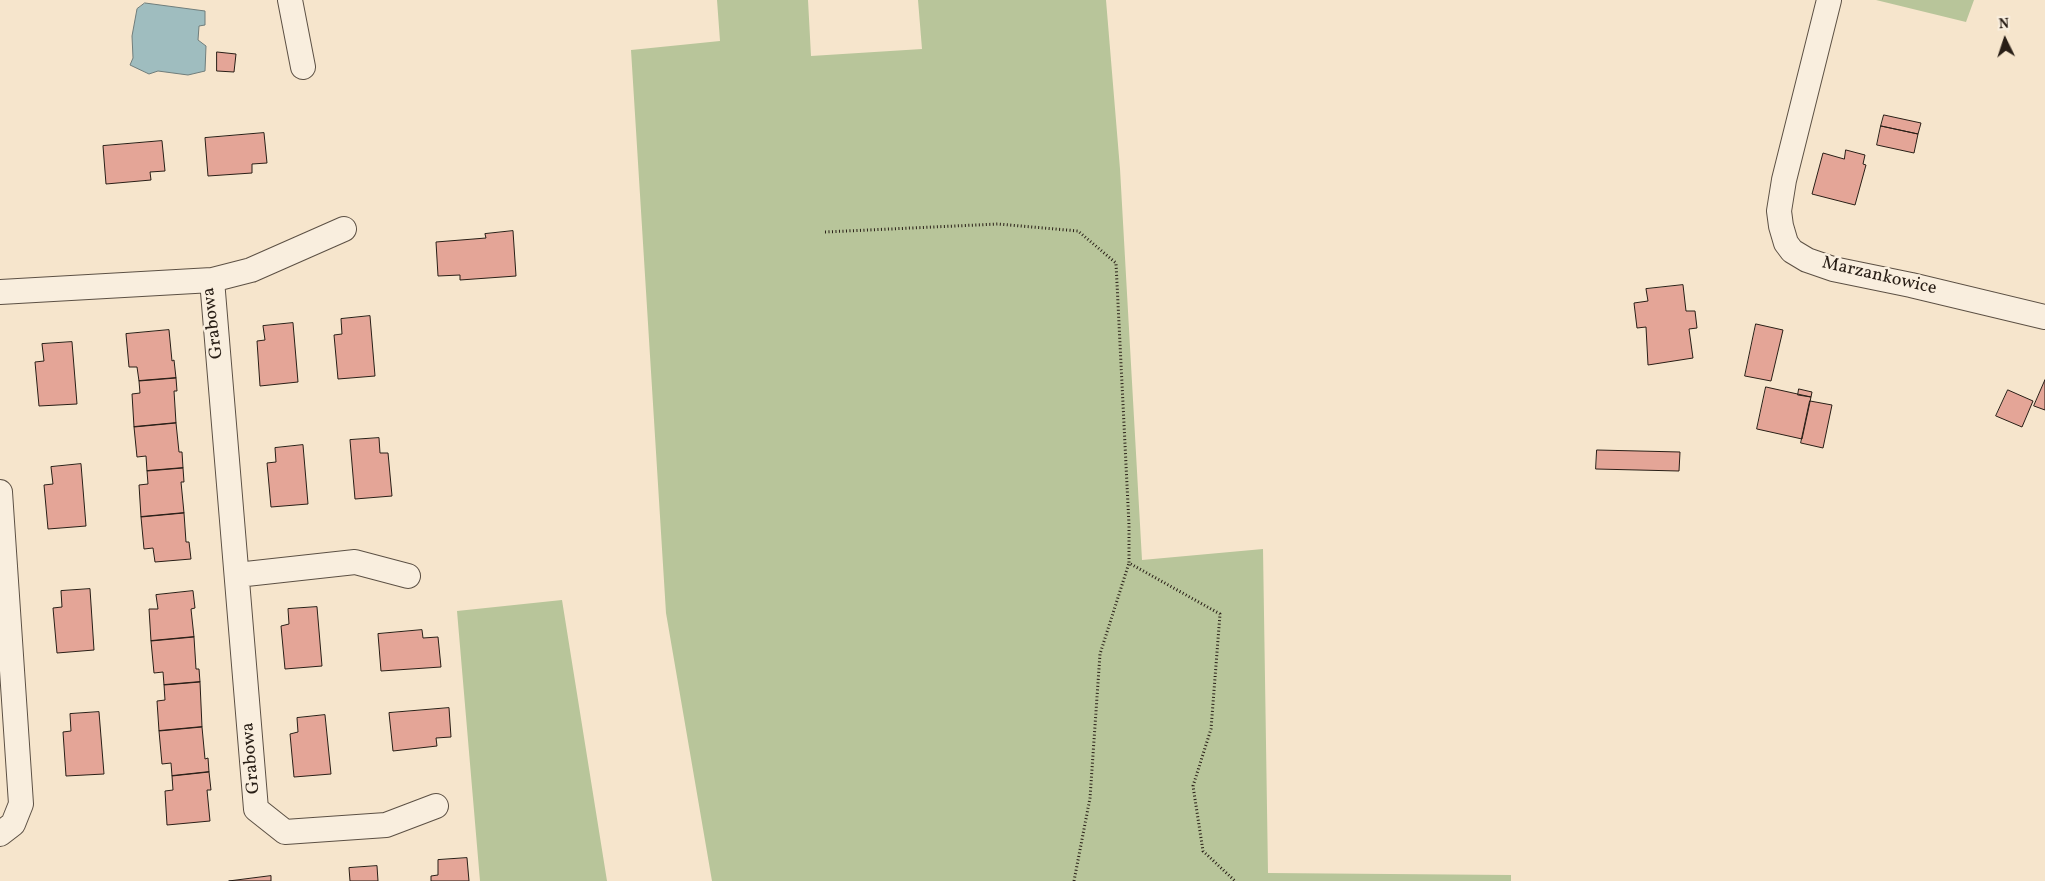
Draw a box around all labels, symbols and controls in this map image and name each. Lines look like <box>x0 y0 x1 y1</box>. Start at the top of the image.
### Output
north arrow <box>1980 15 2030 65</box>
text: N <box>1998 15 2010 34</box>
street label: Marzankowice <box>1820 253 1938 301</box>
street label: Grabowa <box>199 286 229 360</box>
street label: Grabowa <box>238 721 266 795</box>

